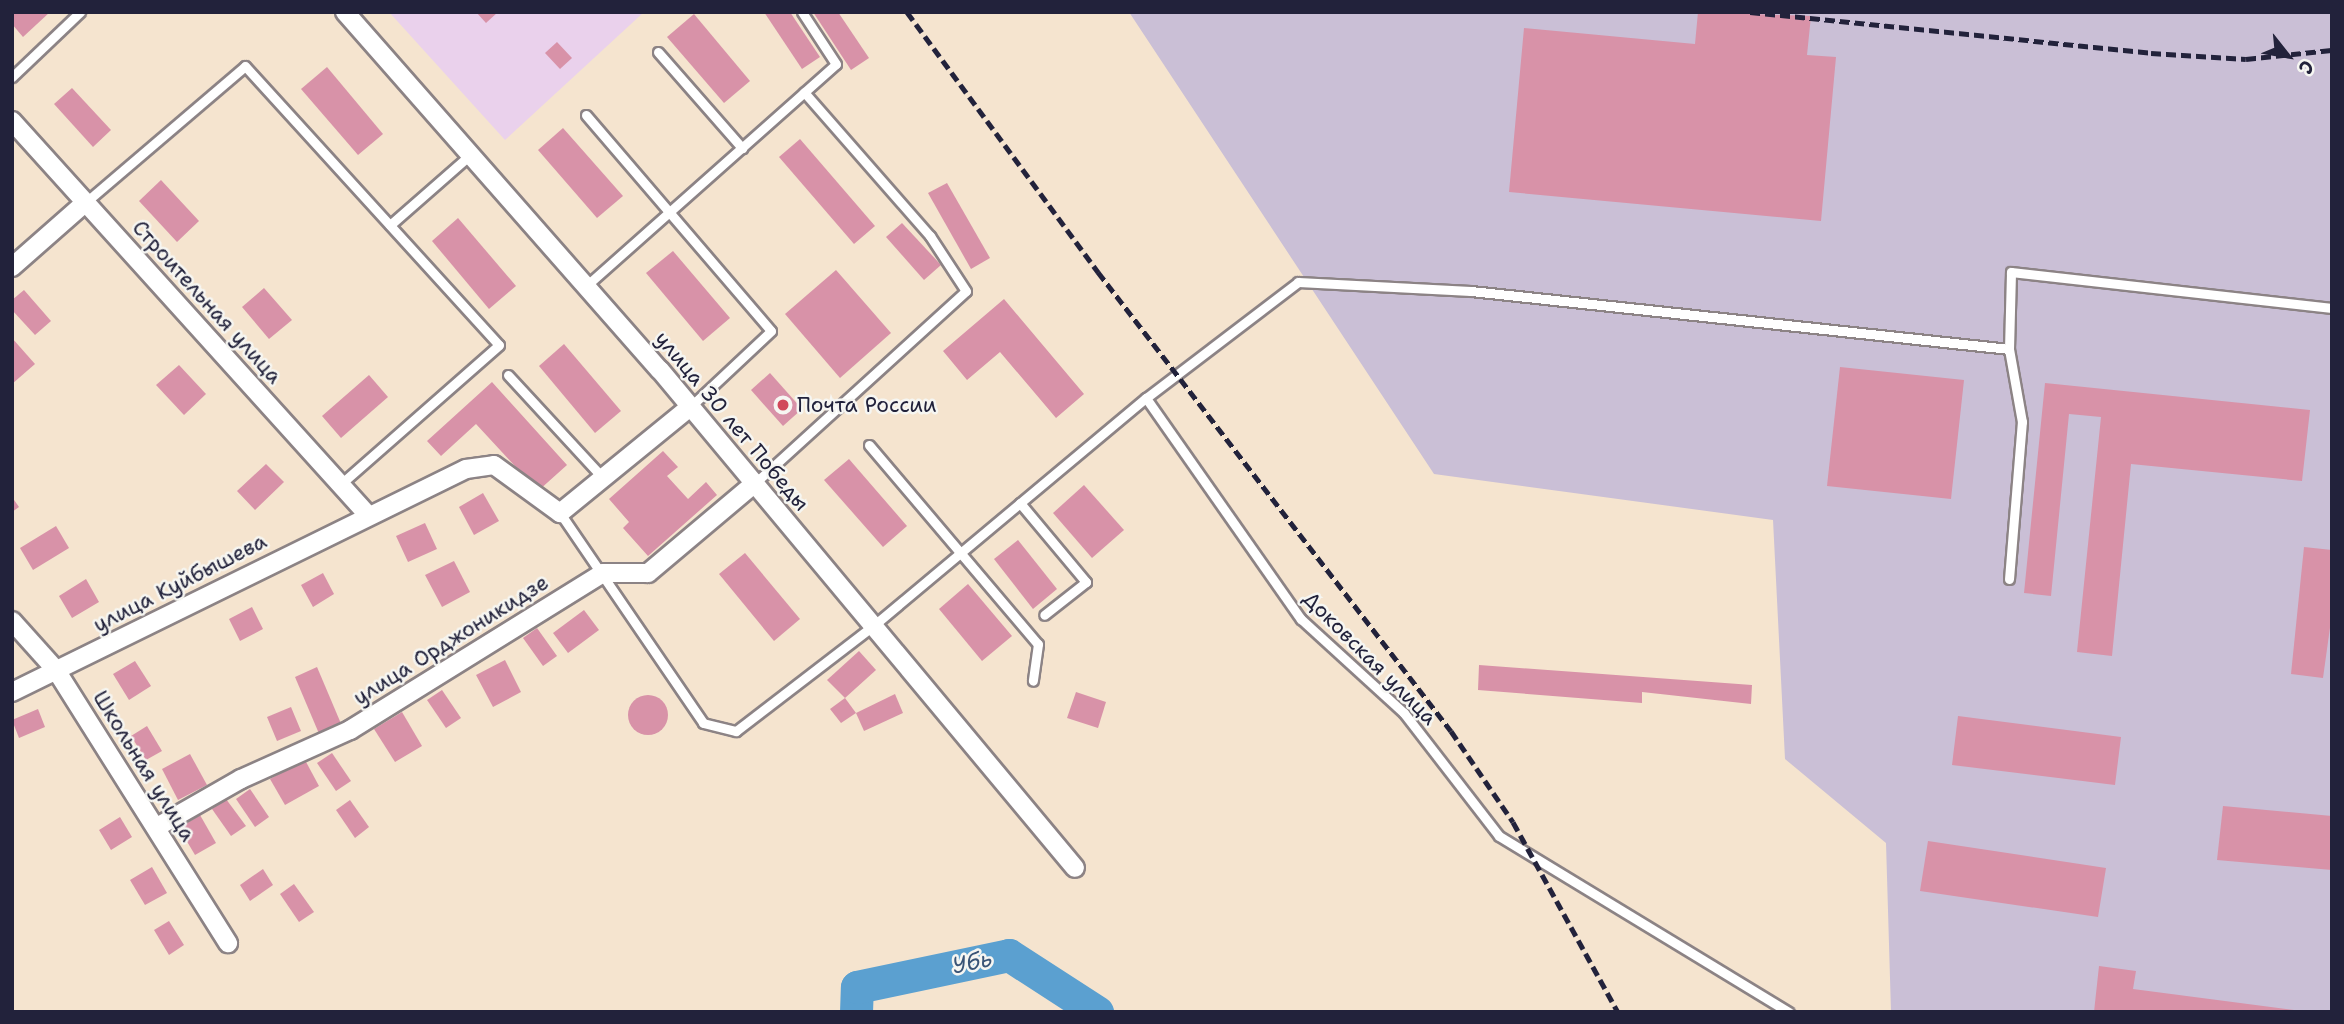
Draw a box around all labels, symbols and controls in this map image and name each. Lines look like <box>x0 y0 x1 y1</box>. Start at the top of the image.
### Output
north arrow <box>2253 21 2323 91</box>
text: С <box>2293 56 2320 79</box>
street label: Строительная улица <box>127 215 287 389</box>
street label: улица 30 лет Победы <box>650 326 814 516</box>
place label: Почта России <box>797 392 937 418</box>
marker: Почта России <box>775 397 791 413</box>
street label: улица Куйбышева <box>89 528 271 638</box>
street label: улица Орджоникидзе <box>349 570 553 710</box>
street label: Доковская улица <box>1298 586 1442 730</box>
street label: Школьная улица <box>88 686 200 846</box>
water label: Убь <box>949 944 995 980</box>

